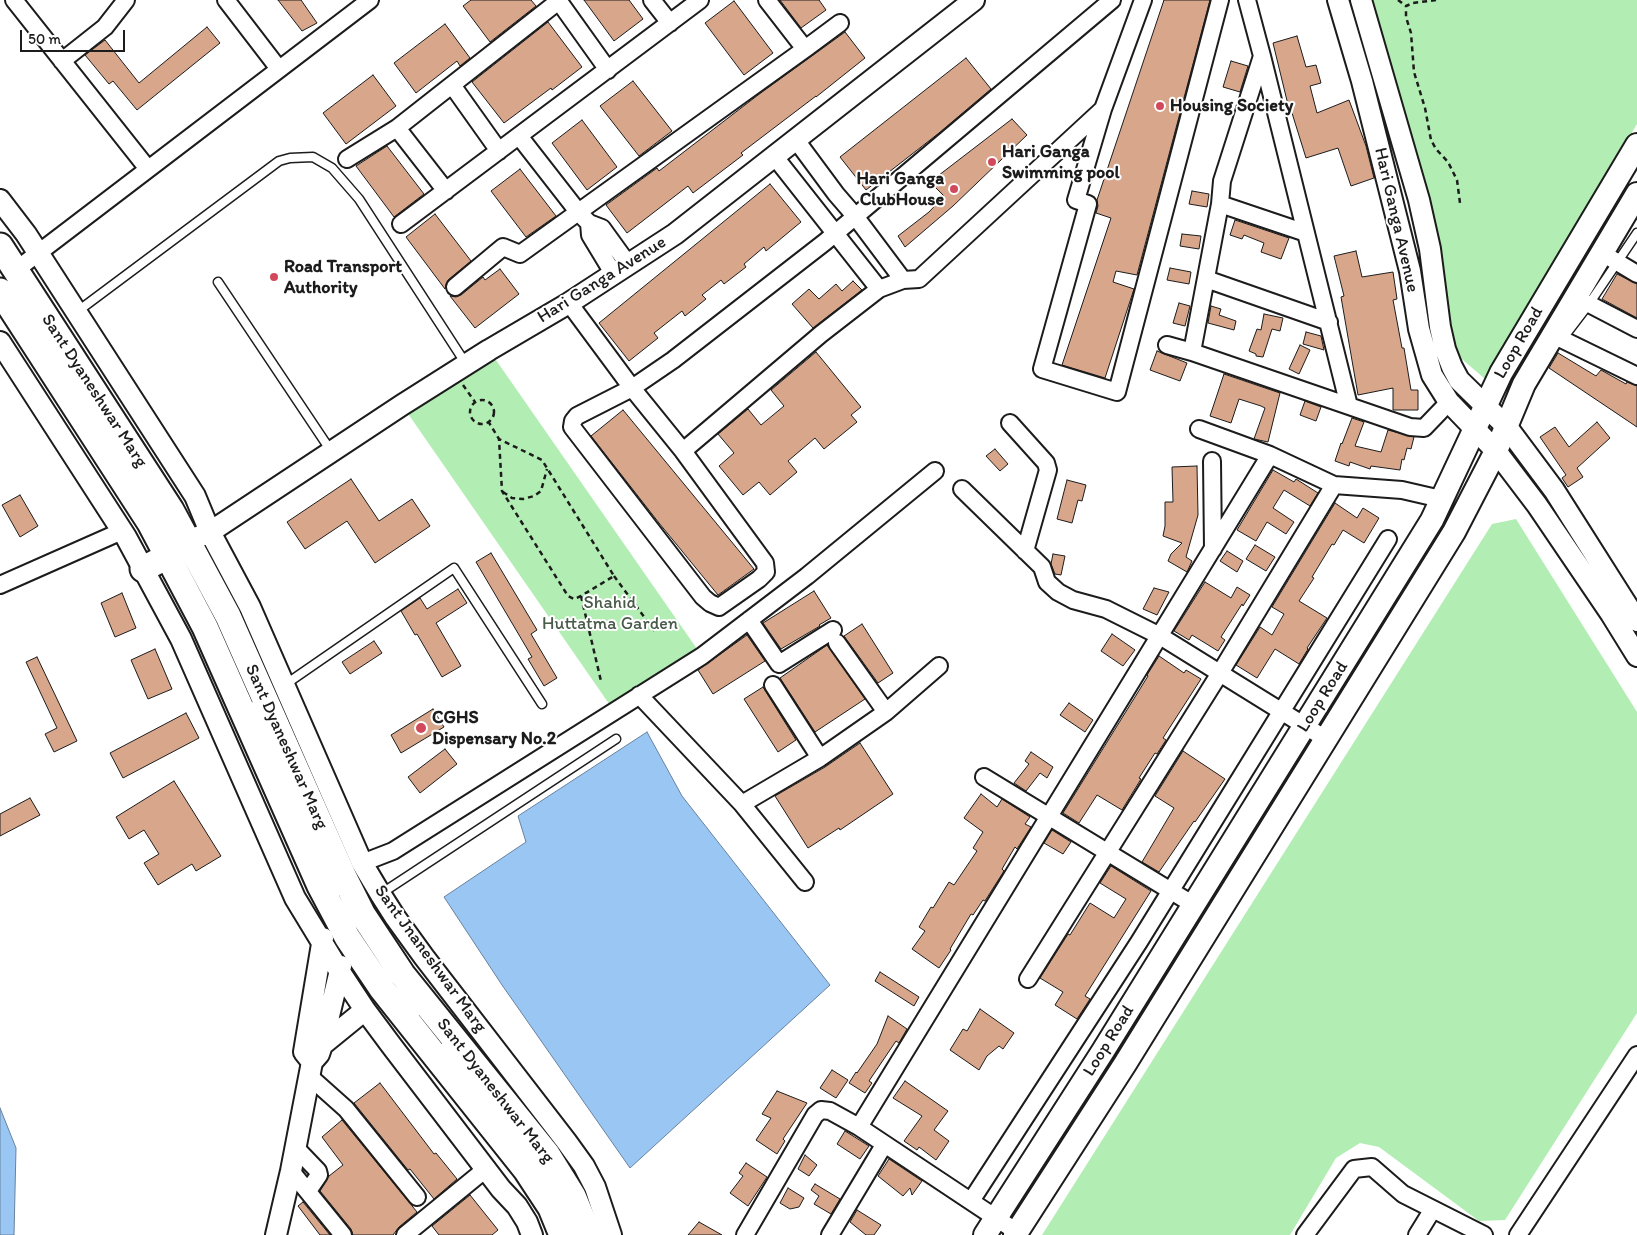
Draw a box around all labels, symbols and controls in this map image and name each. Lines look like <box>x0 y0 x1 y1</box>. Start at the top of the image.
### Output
scale bar <box>22 20 128 52</box>
text: 50 m <box>28 30 61 48</box>
place label: Housing Society <box>1170 95 1293 117</box>
marker: Housing Society <box>1154 100 1166 112</box>
place label: Hari Ganga Swimming pool <box>1002 141 1120 183</box>
street label: Hari Ganga Avenue <box>1369 145 1423 295</box>
marker: Hari Ganga Swimming pool <box>986 156 998 168</box>
place label: Hari Ganga ClubHouse <box>856 168 944 210</box>
marker: Hari Ganga ClubHouse <box>948 183 960 195</box>
street label: Hari Ganga Avenue <box>534 232 670 328</box>
place label: Road Transport Authority <box>284 256 402 298</box>
marker: Road Transport Authority <box>268 271 280 283</box>
street label: Loop Road <box>1490 303 1548 383</box>
street label: Sant Dyaneshwar Marg <box>36 310 152 472</box>
park label: Shahid Huttatma Garden <box>542 592 678 634</box>
street label: Loop Road <box>1293 657 1353 737</box>
street label: Sant Dyaneshwar Marg <box>240 661 332 833</box>
place label: CGHS Dispensary No.2 <box>432 707 556 750</box>
marker: CGHS Dispensary No.2 <box>414 721 428 735</box>
street label: Sant Jnaneshwar Marg <box>369 881 491 1037</box>
street label: Loop Road <box>1079 1001 1139 1081</box>
street label: Sant Dyaneshwar Marg <box>432 1014 558 1168</box>

